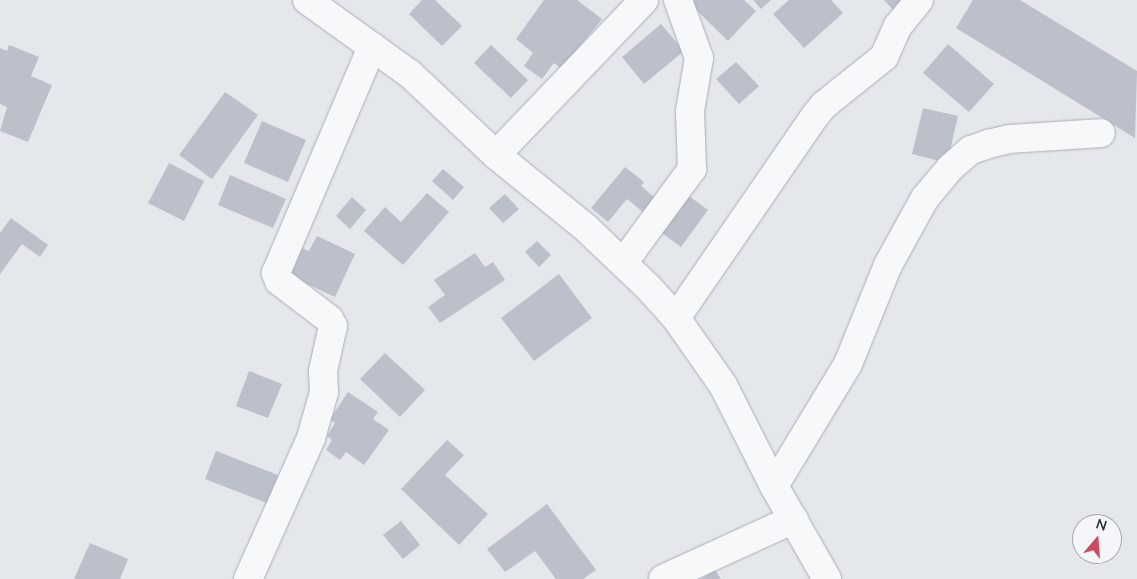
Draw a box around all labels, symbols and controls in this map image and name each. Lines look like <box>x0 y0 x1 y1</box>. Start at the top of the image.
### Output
north arrow <box>1072 514 1122 564</box>
text: N <box>1094 515 1109 536</box>

